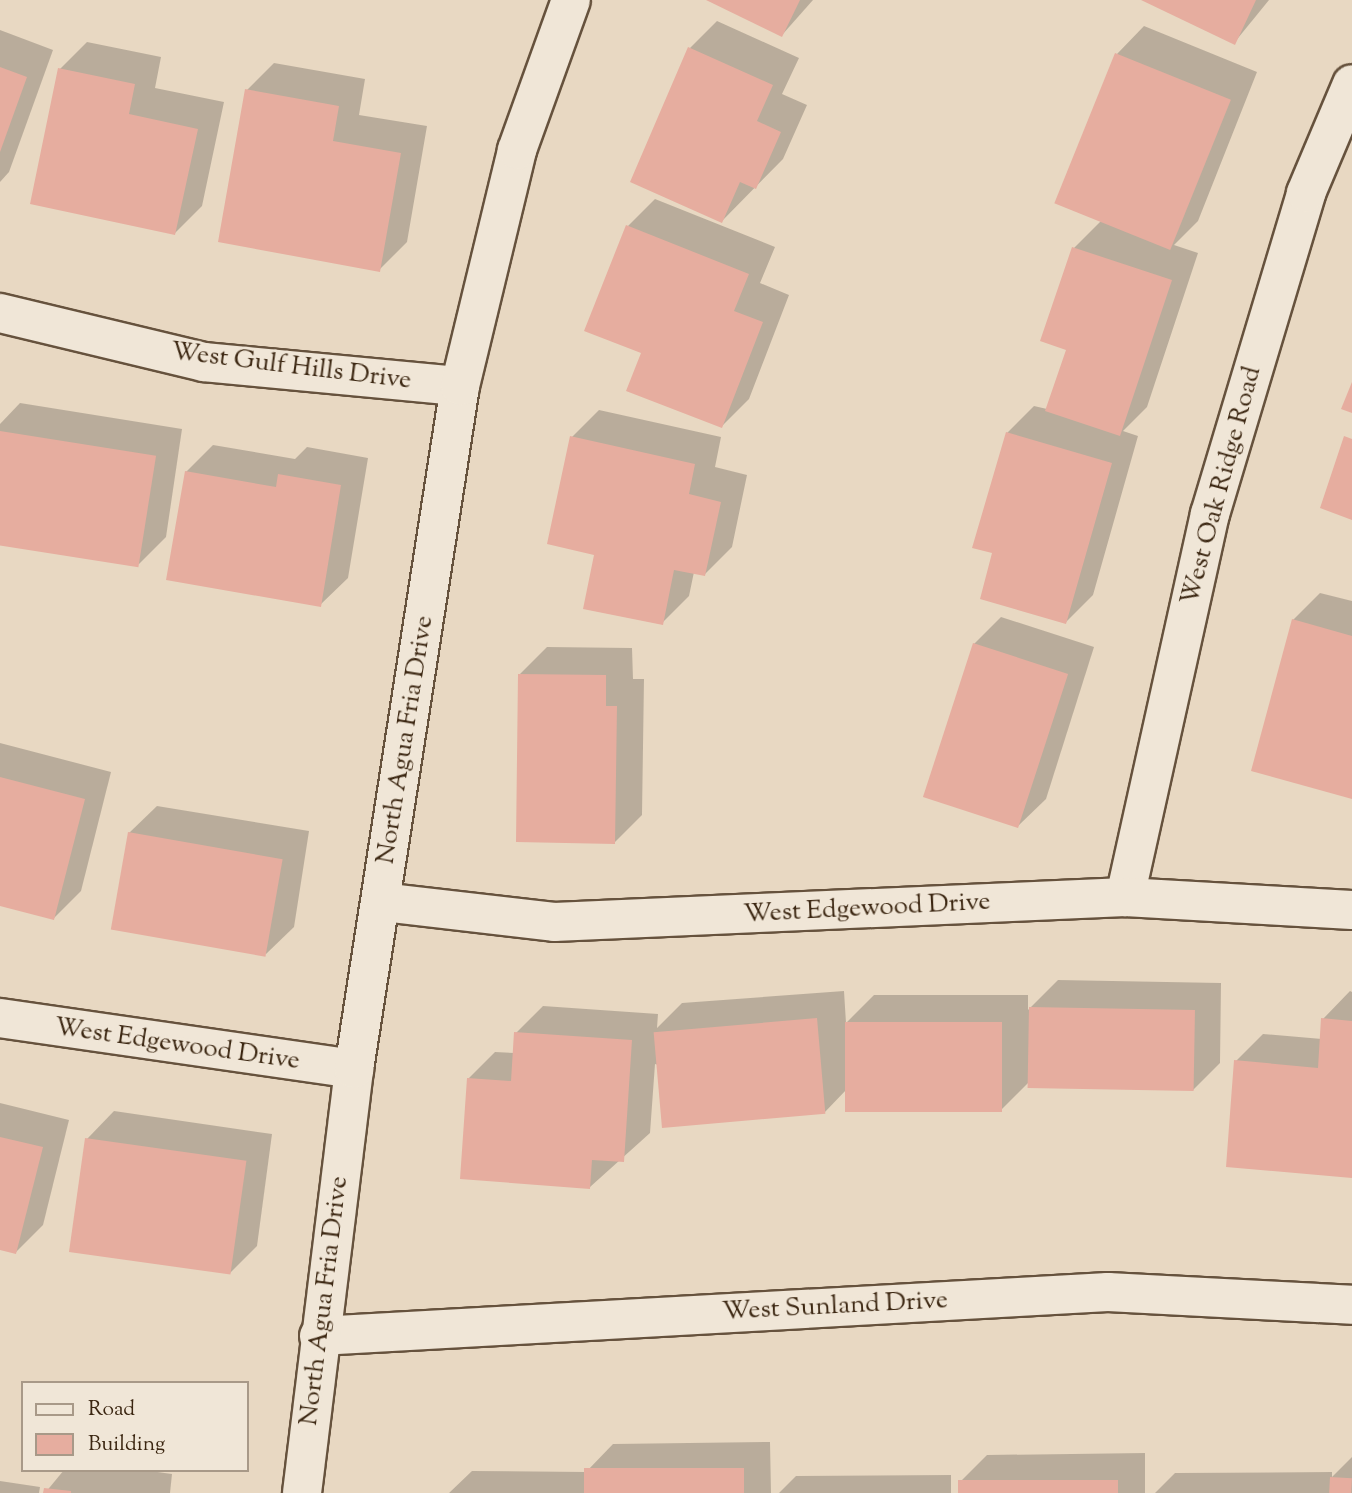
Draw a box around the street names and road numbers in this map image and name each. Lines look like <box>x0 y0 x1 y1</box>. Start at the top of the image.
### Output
street label: West Gulf Hills Drive <box>169 337 413 397</box>
street label: West Oak Ridge Road <box>1175 363 1269 609</box>
street label: North Agua Fria Drive <box>371 614 441 866</box>
street label: West Edgewood Drive <box>743 887 991 931</box>
street label: West Edgewood Drive <box>52 1012 302 1078</box>
street label: North Agua Fria Drive <box>294 1175 356 1427</box>
street label: West Sunland Drive <box>721 1286 949 1328</box>

